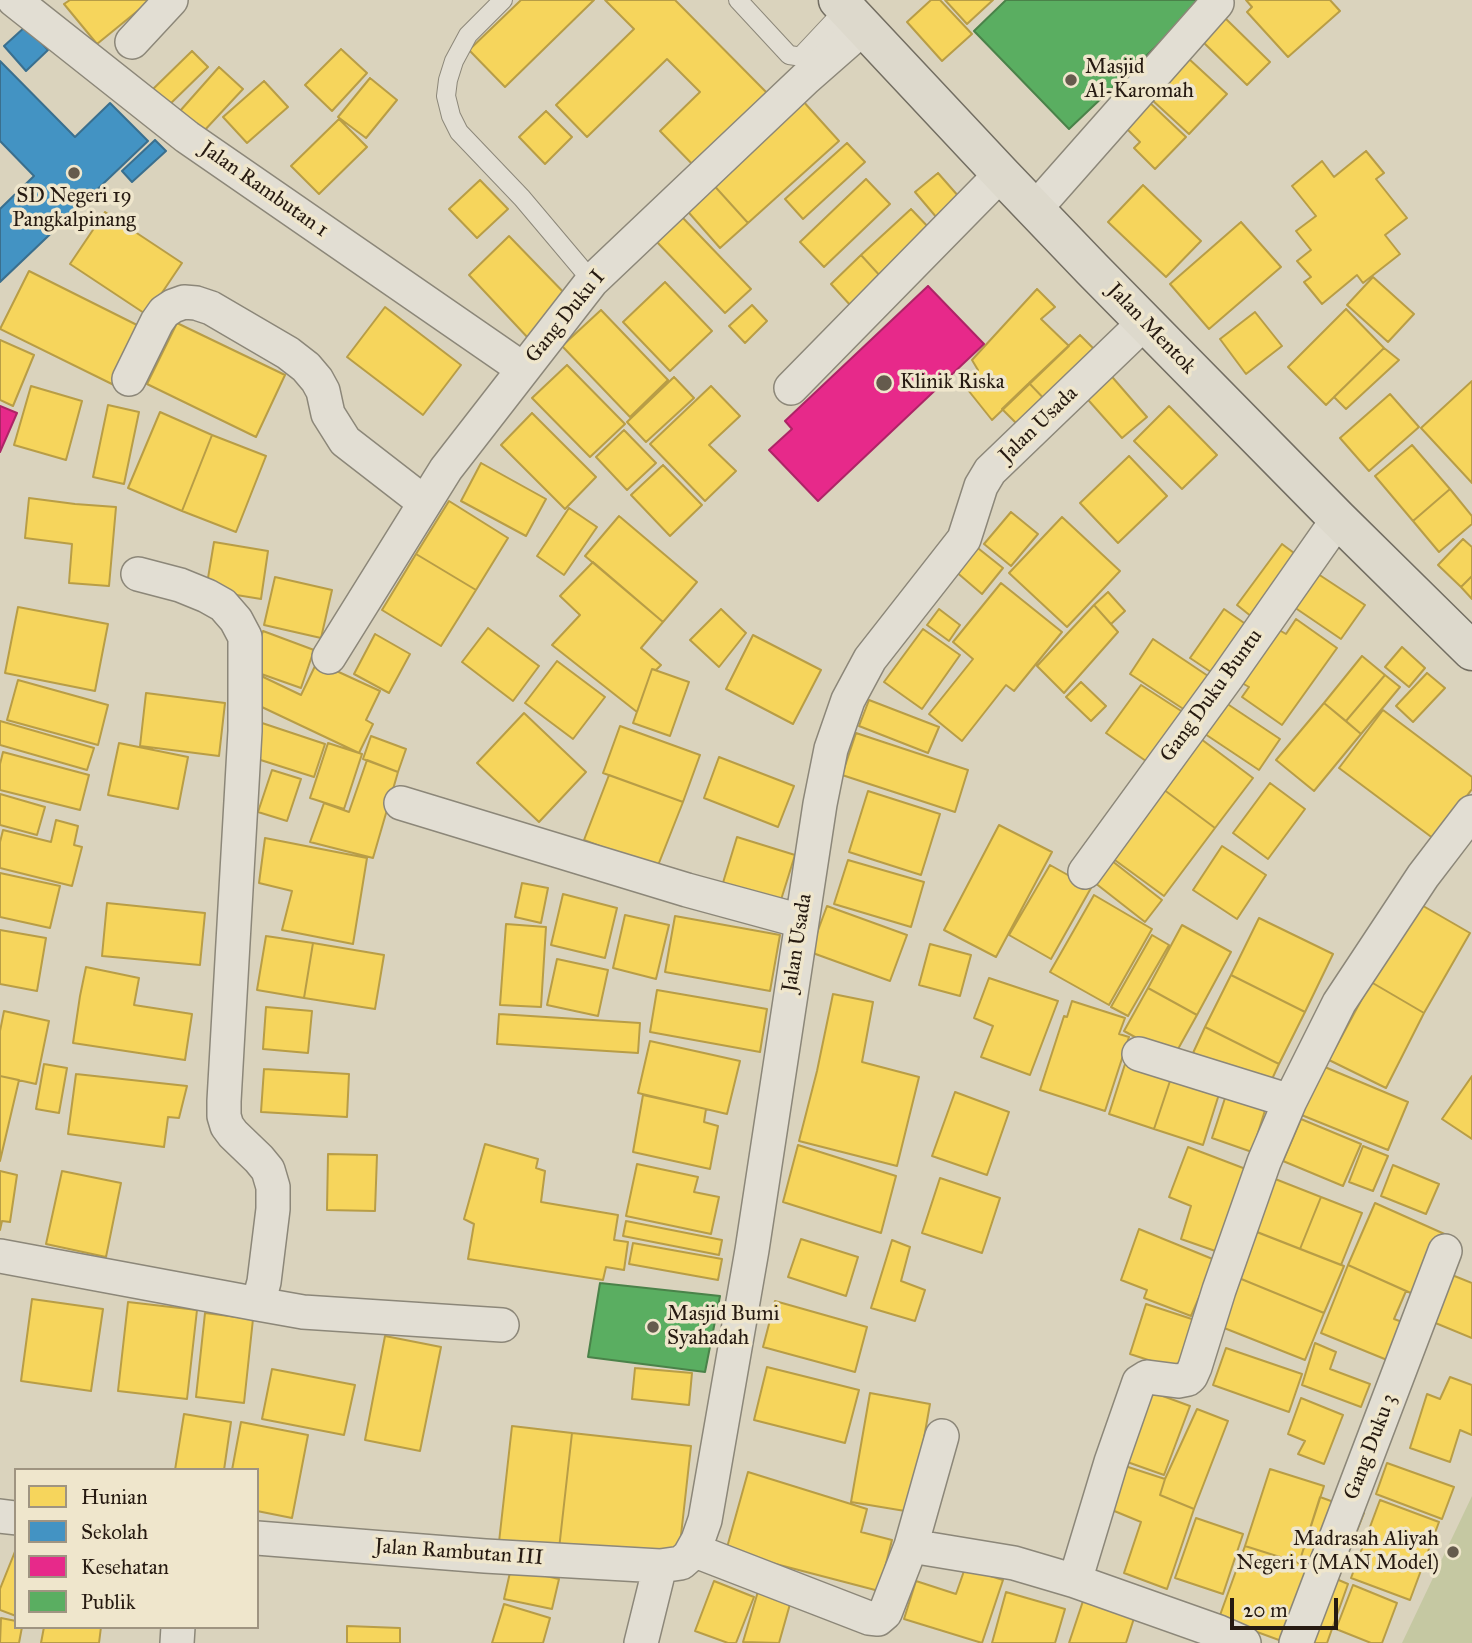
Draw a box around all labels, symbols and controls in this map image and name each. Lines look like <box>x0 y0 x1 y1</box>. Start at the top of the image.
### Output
place label: Masjid Al-Karomah <box>1085 55 1194 105</box>
marker: Masjid Al-Karomah <box>1063 72 1079 88</box>
street label: Jalan Rambutan 1 <box>195 137 333 243</box>
marker: SD Negeri 19 Pangkalpinang <box>66 165 82 181</box>
place label: SD Negeri 19 Pangkalpinang <box>12 184 136 234</box>
street label: Gang Duku I <box>521 266 611 368</box>
street label: Jalan Mentok <box>1101 278 1201 380</box>
place label: Klinik Riska <box>900 370 1005 396</box>
marker: Klinik Riska <box>874 373 894 393</box>
street label: Jalan Usada <box>995 381 1083 469</box>
street label: Gang Duku Buntu <box>1155 625 1269 767</box>
street label: Jalan Usada <box>778 892 818 994</box>
place label: Masjid Bumi Syahadah <box>667 1302 780 1352</box>
marker: Masjid Bumi Syahadah <box>645 1319 661 1335</box>
street label: Gang Duku 3 <box>1339 1390 1403 1504</box>
legend <box>14 1468 259 1629</box>
text: Hunian <box>81 1484 148 1510</box>
text: Sekolah <box>81 1519 148 1545</box>
place label: Madrasah Aliyah Negeri 1 (MAN Model) <box>1236 1527 1439 1577</box>
street label: Jalan Rambutan III <box>374 1535 544 1571</box>
marker: Madrasah Aliyah Negeri 1 (MAN Model) <box>1445 1544 1461 1560</box>
text: Kesehatan <box>81 1554 169 1580</box>
scale bar <box>1234 1584 1342 1628</box>
text: Publik <box>81 1589 136 1615</box>
text: 20 m <box>1243 1597 1288 1623</box>

